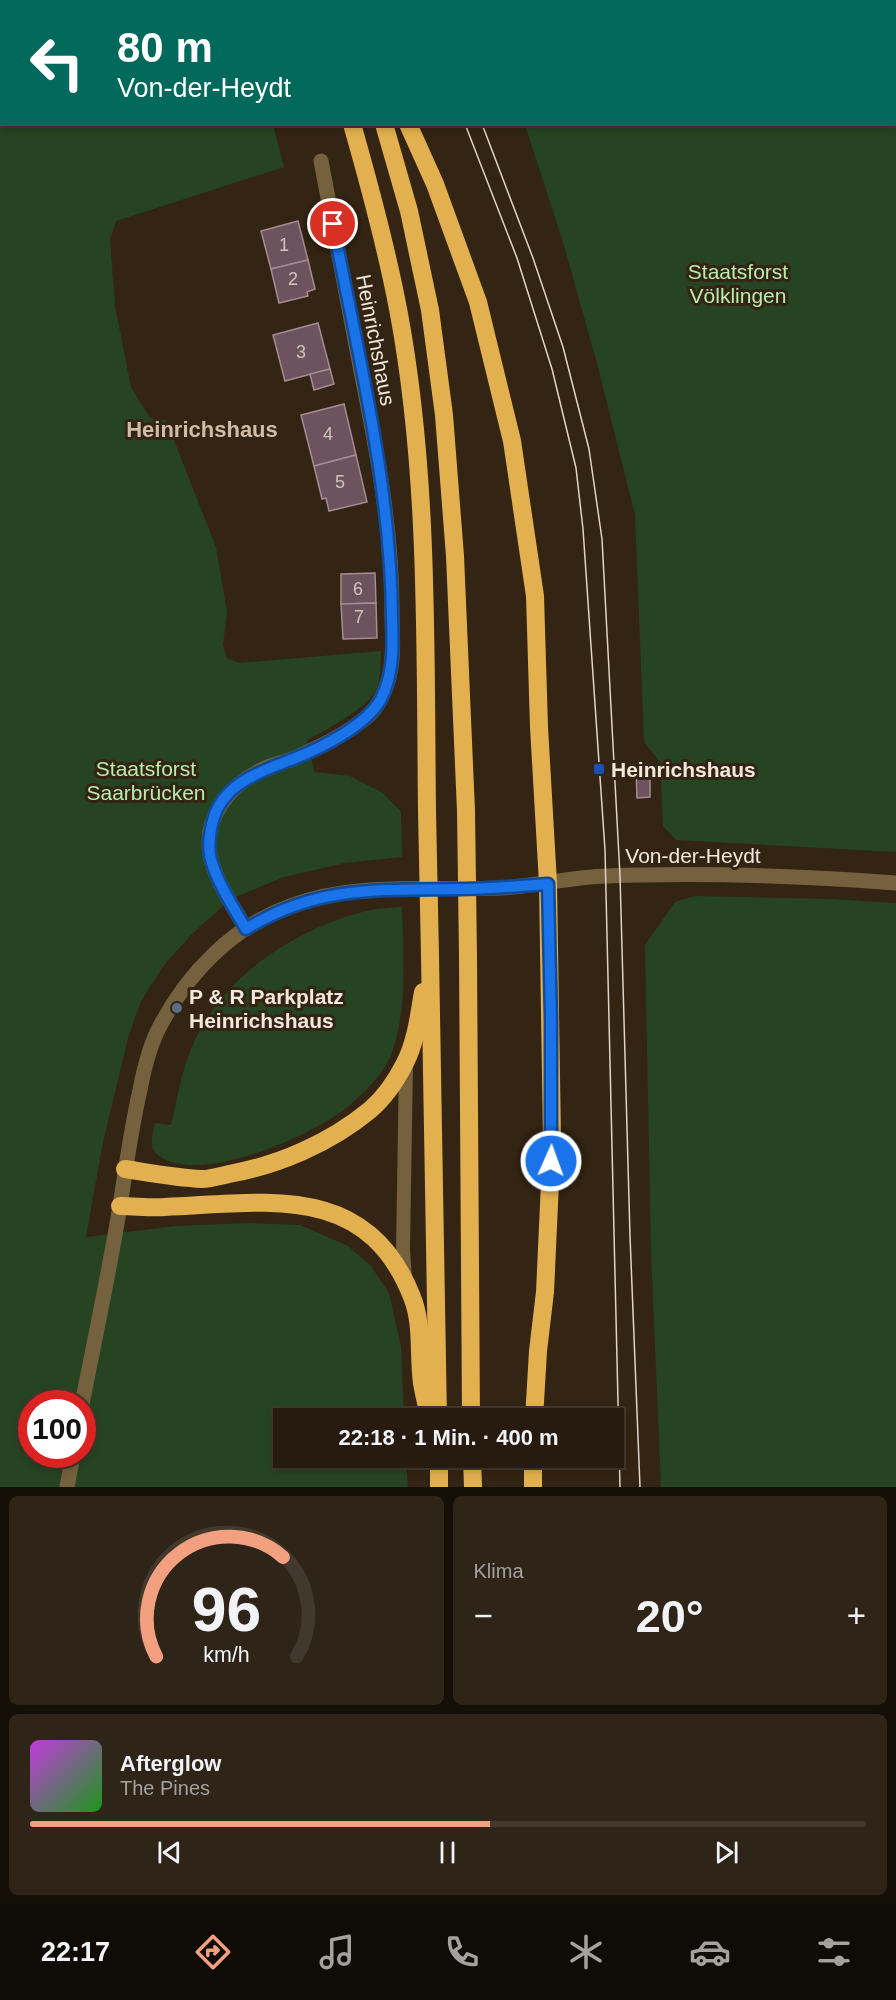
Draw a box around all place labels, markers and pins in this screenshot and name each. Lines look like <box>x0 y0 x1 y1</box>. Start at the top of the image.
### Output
pin <box>307 198 358 249</box>
place label: Heinrichshaus <box>611 758 756 781</box>
marker: Heinrichshaus <box>592 762 606 776</box>
place label: P & R Parkplatz Heinrichshaus <box>189 985 344 1032</box>
marker: P & R Parkplatz Heinrichshaus <box>170 1001 184 1015</box>

